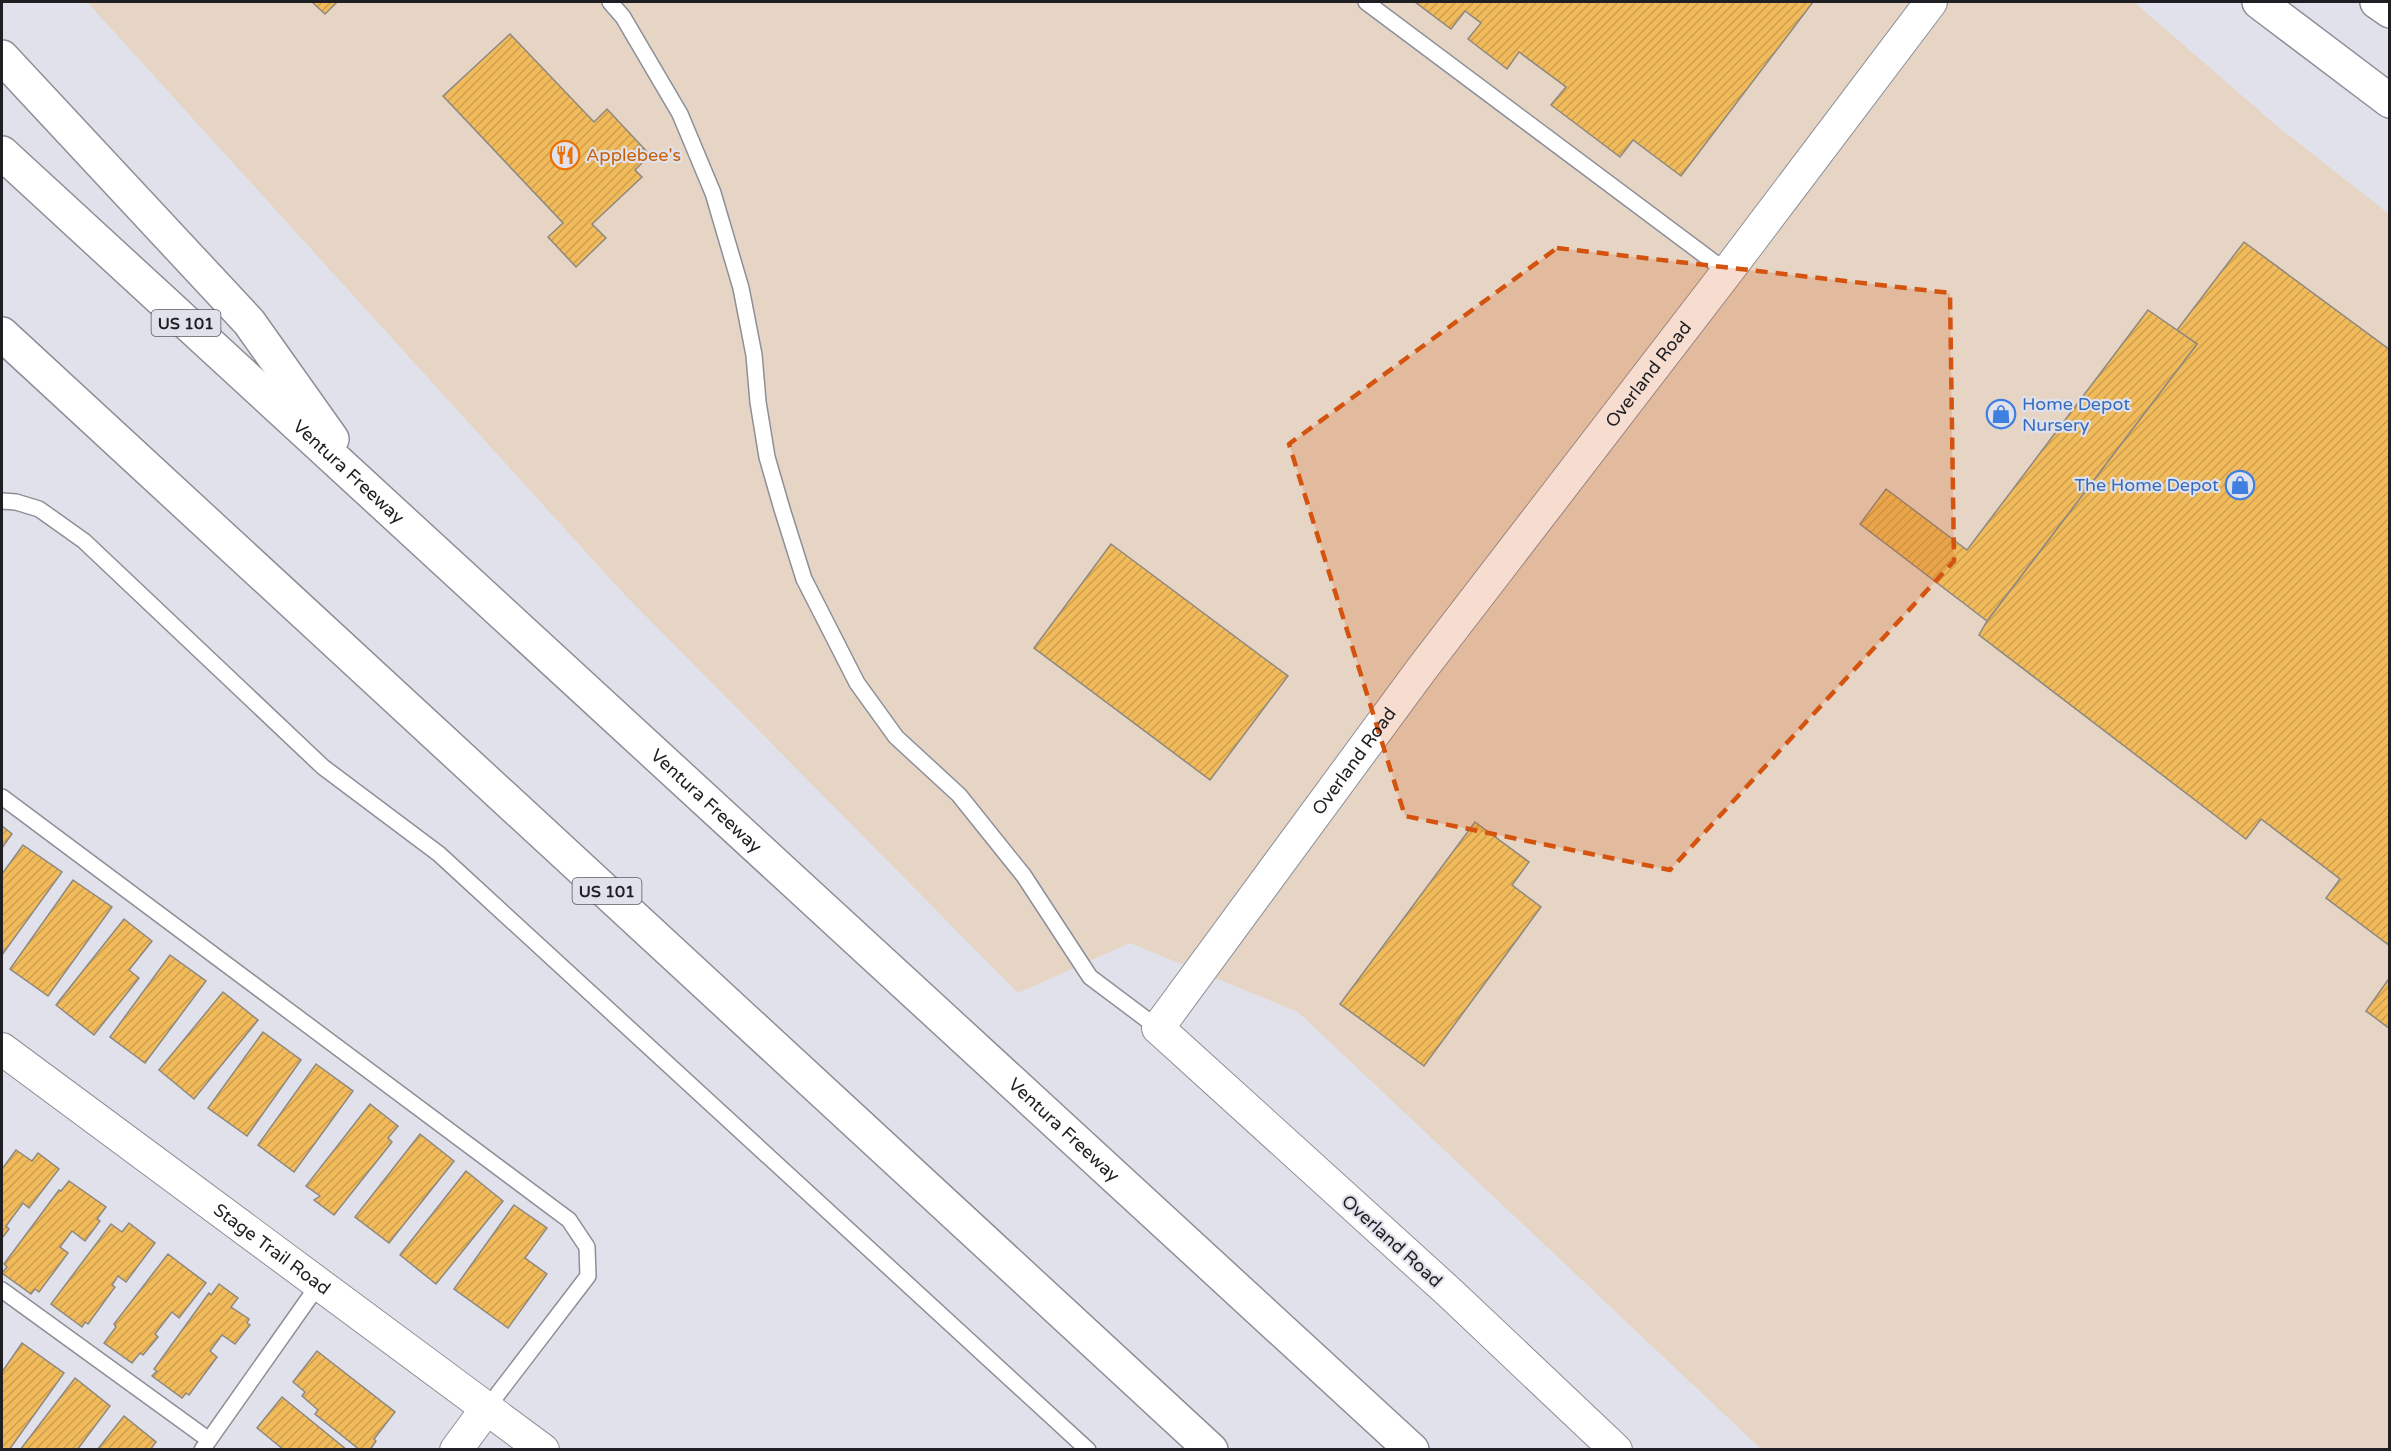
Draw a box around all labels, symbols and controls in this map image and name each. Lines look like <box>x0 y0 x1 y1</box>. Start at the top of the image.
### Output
restaurant icon: Applebee's <box>549 139 581 171</box>
place label: Applebee's <box>586 144 681 166</box>
road number: US 101 <box>152 310 220 336</box>
street label: Overland Road <box>1601 317 1696 432</box>
place label: Home Depot Nursery <box>2022 393 2130 436</box>
shop icon: Home Depot Nursery <box>1985 398 2017 430</box>
street label: Ventura Freeway <box>288 415 409 529</box>
shop icon: The Home Depot <box>2224 469 2256 501</box>
place label: The Home Depot <box>2074 474 2219 496</box>
street label: Overland Road <box>1307 703 1401 819</box>
street label: Ventura Freeway <box>646 744 767 858</box>
road number: US 101 <box>572 878 642 904</box>
street label: Ventura Freeway <box>1004 1073 1124 1187</box>
street label: Overland Road <box>1337 1190 1447 1292</box>
street label: Stage Trail Road <box>209 1199 335 1300</box>

